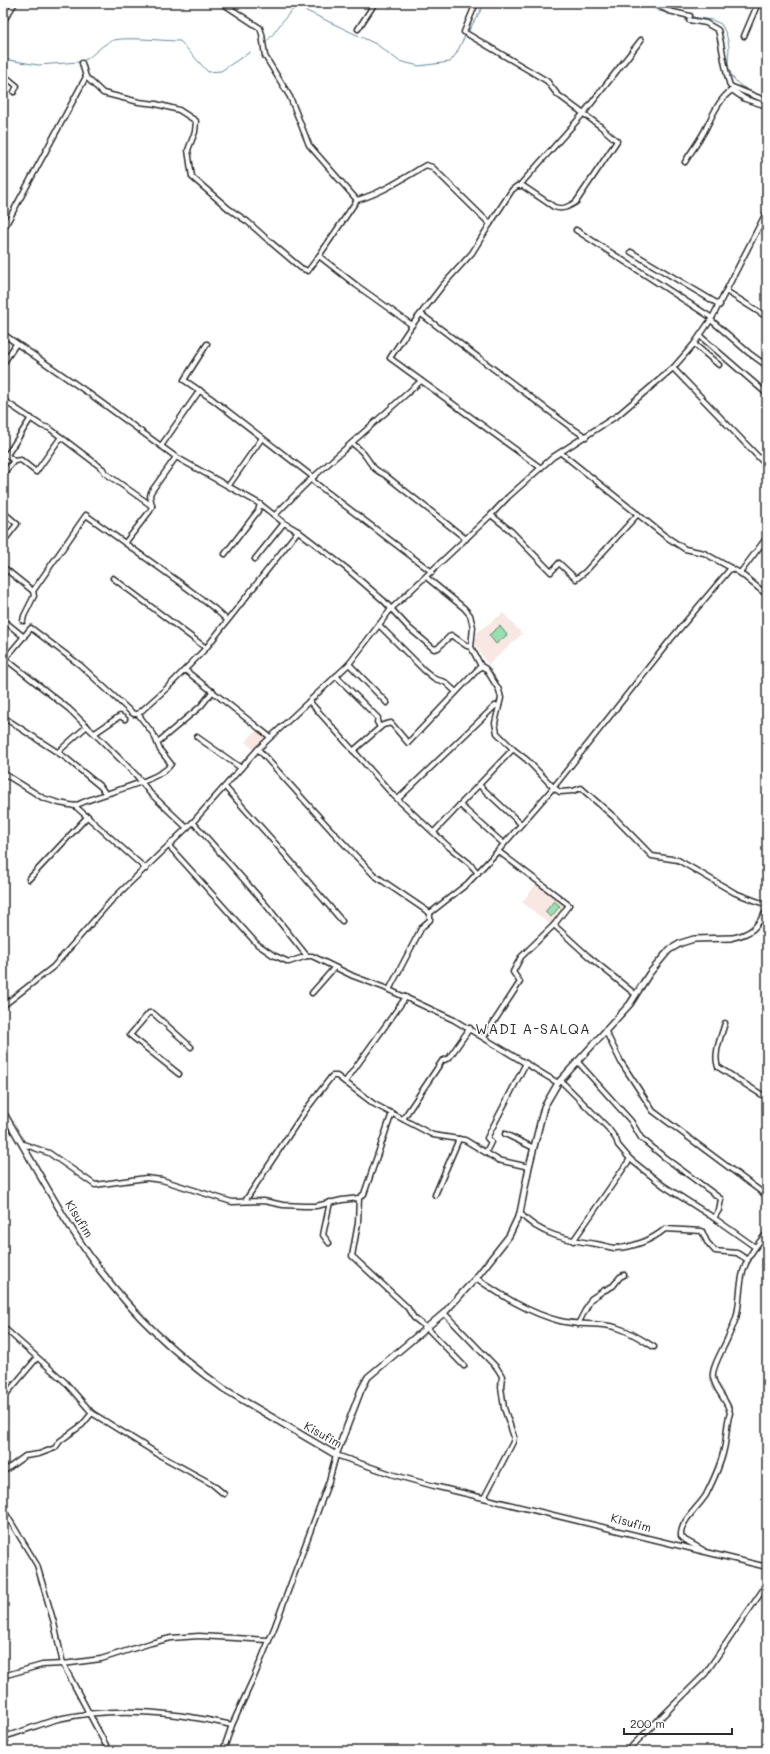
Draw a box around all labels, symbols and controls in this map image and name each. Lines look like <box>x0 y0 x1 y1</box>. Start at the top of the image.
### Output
district label: WADI A-SALQA <box>475 1019 591 1038</box>
street label: Kisufim <box>62 1197 98 1240</box>
street label: Kisufim <box>302 1417 345 1451</box>
street label: Kisufim <box>609 1509 653 1535</box>
scale bar <box>624 1710 732 1736</box>
text: 200 m <box>630 1715 665 1731</box>

